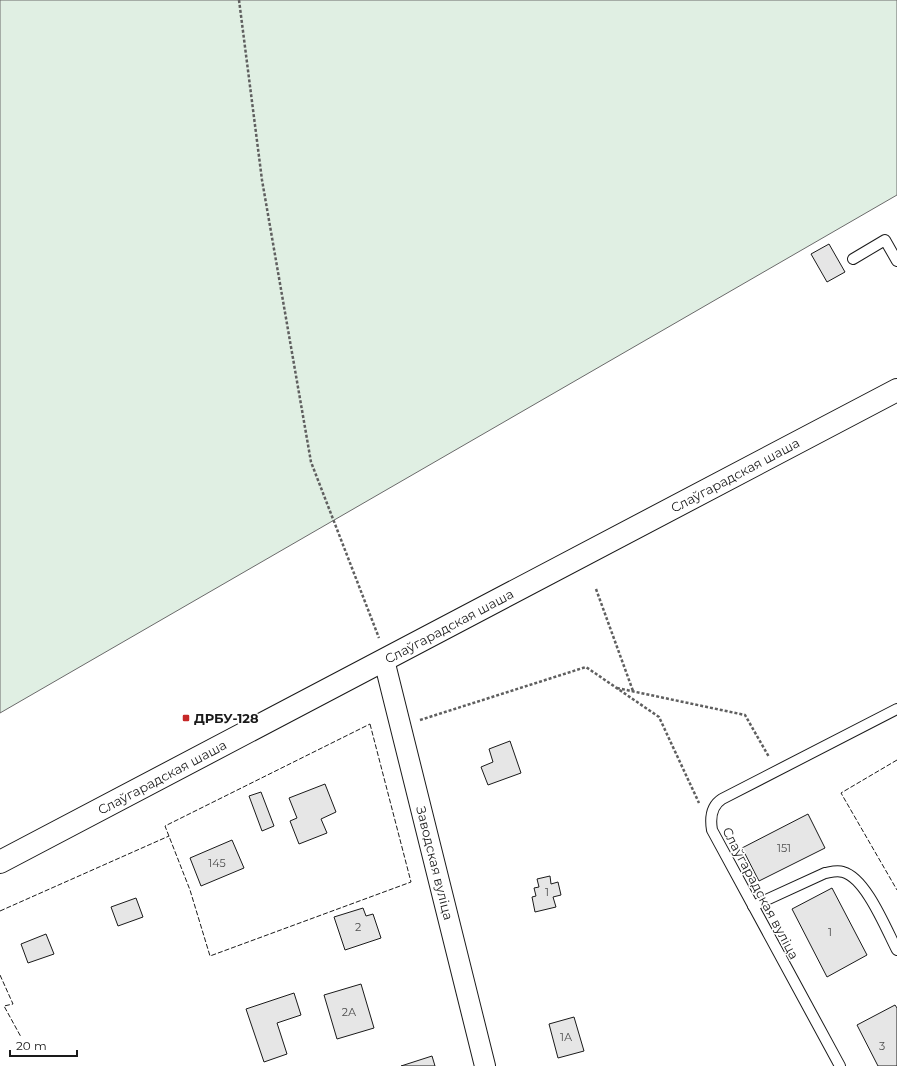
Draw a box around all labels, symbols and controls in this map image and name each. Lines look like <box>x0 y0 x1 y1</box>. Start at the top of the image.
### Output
street label: Слаўгарадская шаша <box>668 434 802 516</box>
street label: Слаўгарадская шаша <box>382 585 516 667</box>
place label: ДРБУ-128 <box>194 710 259 726</box>
marker: ДРБУ-128 <box>181 713 191 723</box>
street label: Слаўгарадская шаша <box>95 736 229 818</box>
street label: Заводская вуліца <box>413 804 457 922</box>
street label: Слаўгарадская вуліца <box>719 824 803 962</box>
house number: 151 <box>777 841 791 855</box>
house number: 145 <box>208 856 226 870</box>
house number: 1 <box>545 885 549 899</box>
house number: 2 <box>355 920 361 934</box>
house number: 1 <box>828 925 832 939</box>
house number: 2А <box>342 1005 357 1019</box>
house number: 1А <box>560 1030 573 1044</box>
scale bar <box>10 1032 77 1058</box>
text: 20 m <box>16 1038 47 1053</box>
house number: 3 <box>879 1039 885 1053</box>

